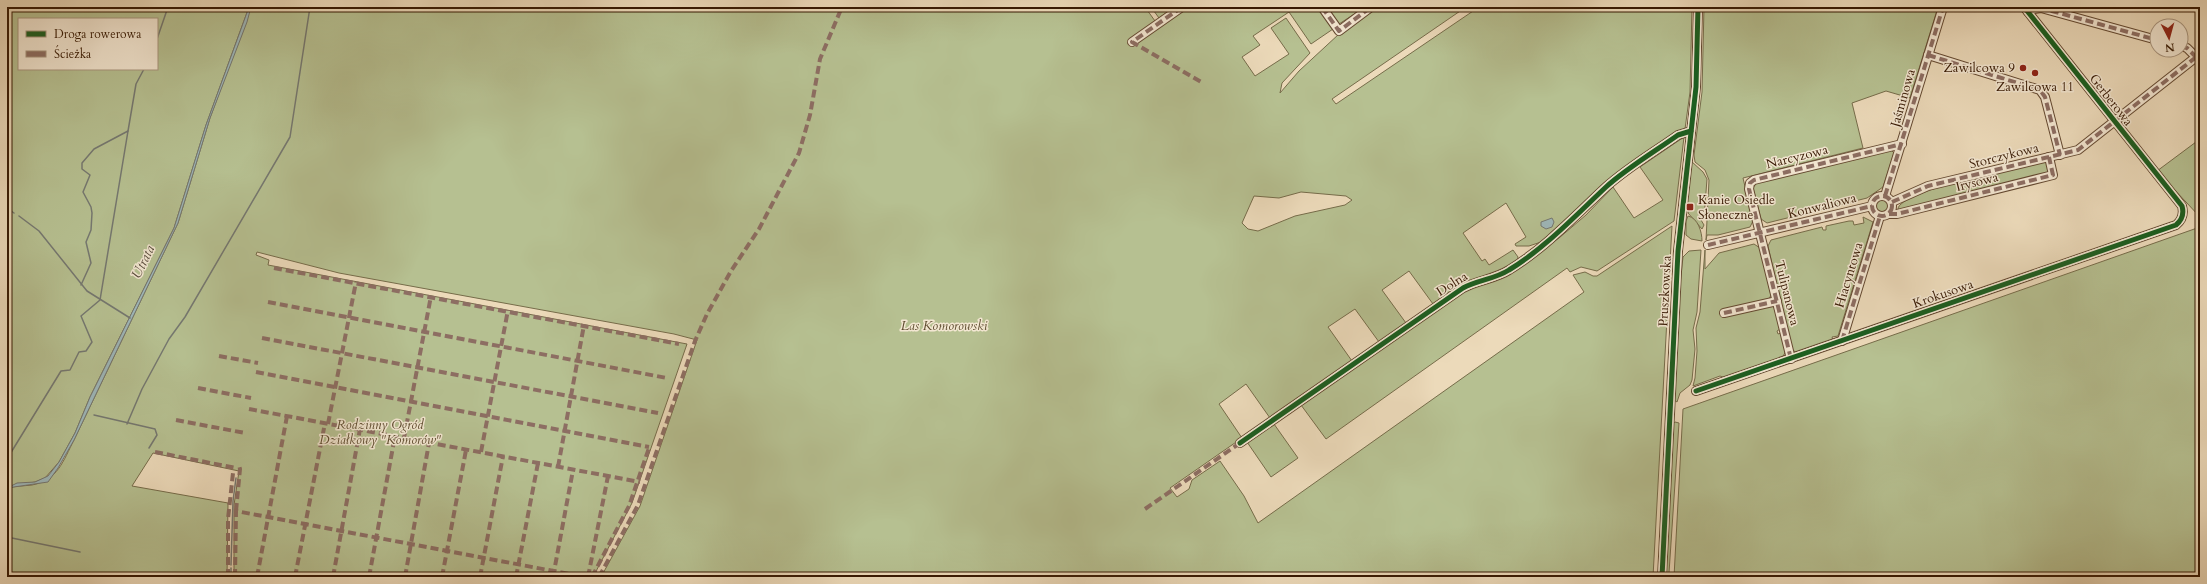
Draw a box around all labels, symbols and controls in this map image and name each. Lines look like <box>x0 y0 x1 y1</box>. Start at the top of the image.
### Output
legend <box>18 18 158 70</box>
north arrow <box>2149 18 2189 58</box>
text: Droga rowerowa <box>54 26 142 42</box>
text: N <box>2164 39 2176 55</box>
text: Ścieżka <box>54 45 92 62</box>
place label: Zawilcowa 9 <box>1944 59 2015 77</box>
marker: Zawilcowa 9 <box>2018 63 2028 73</box>
street label: Jaśminowa <box>1886 67 1920 131</box>
marker: Zawilcowa 11 <box>2030 68 2040 78</box>
street label: Gerberowa <box>2085 70 2137 130</box>
place label: Zawilcowa 11 <box>1996 78 2074 96</box>
street label: Storczykowa <box>1967 139 2041 173</box>
street label: Narcyzowa <box>1764 141 1830 173</box>
street label: Irysowa <box>1954 168 2001 196</box>
street label: Konwaliowa <box>1786 189 1859 223</box>
place label: Kanie Osiedle Słoneczne <box>1698 191 1775 224</box>
marker: Kanie Osiedle Słoneczne <box>1685 202 1695 212</box>
street label: Hiacyntowa <box>1831 240 1868 310</box>
water label: Utrata <box>127 242 159 282</box>
street label: Pruszkowska <box>1654 255 1676 327</box>
street label: Tulipanowa <box>1770 258 1804 328</box>
street label: Dolna <box>1433 267 1471 301</box>
street label: Krokusowa <box>1910 275 1976 313</box>
park label: Las Komorowski <box>901 317 988 335</box>
park label: Rodzinny Ogród Działkowy "Komorów" <box>319 416 442 449</box>

